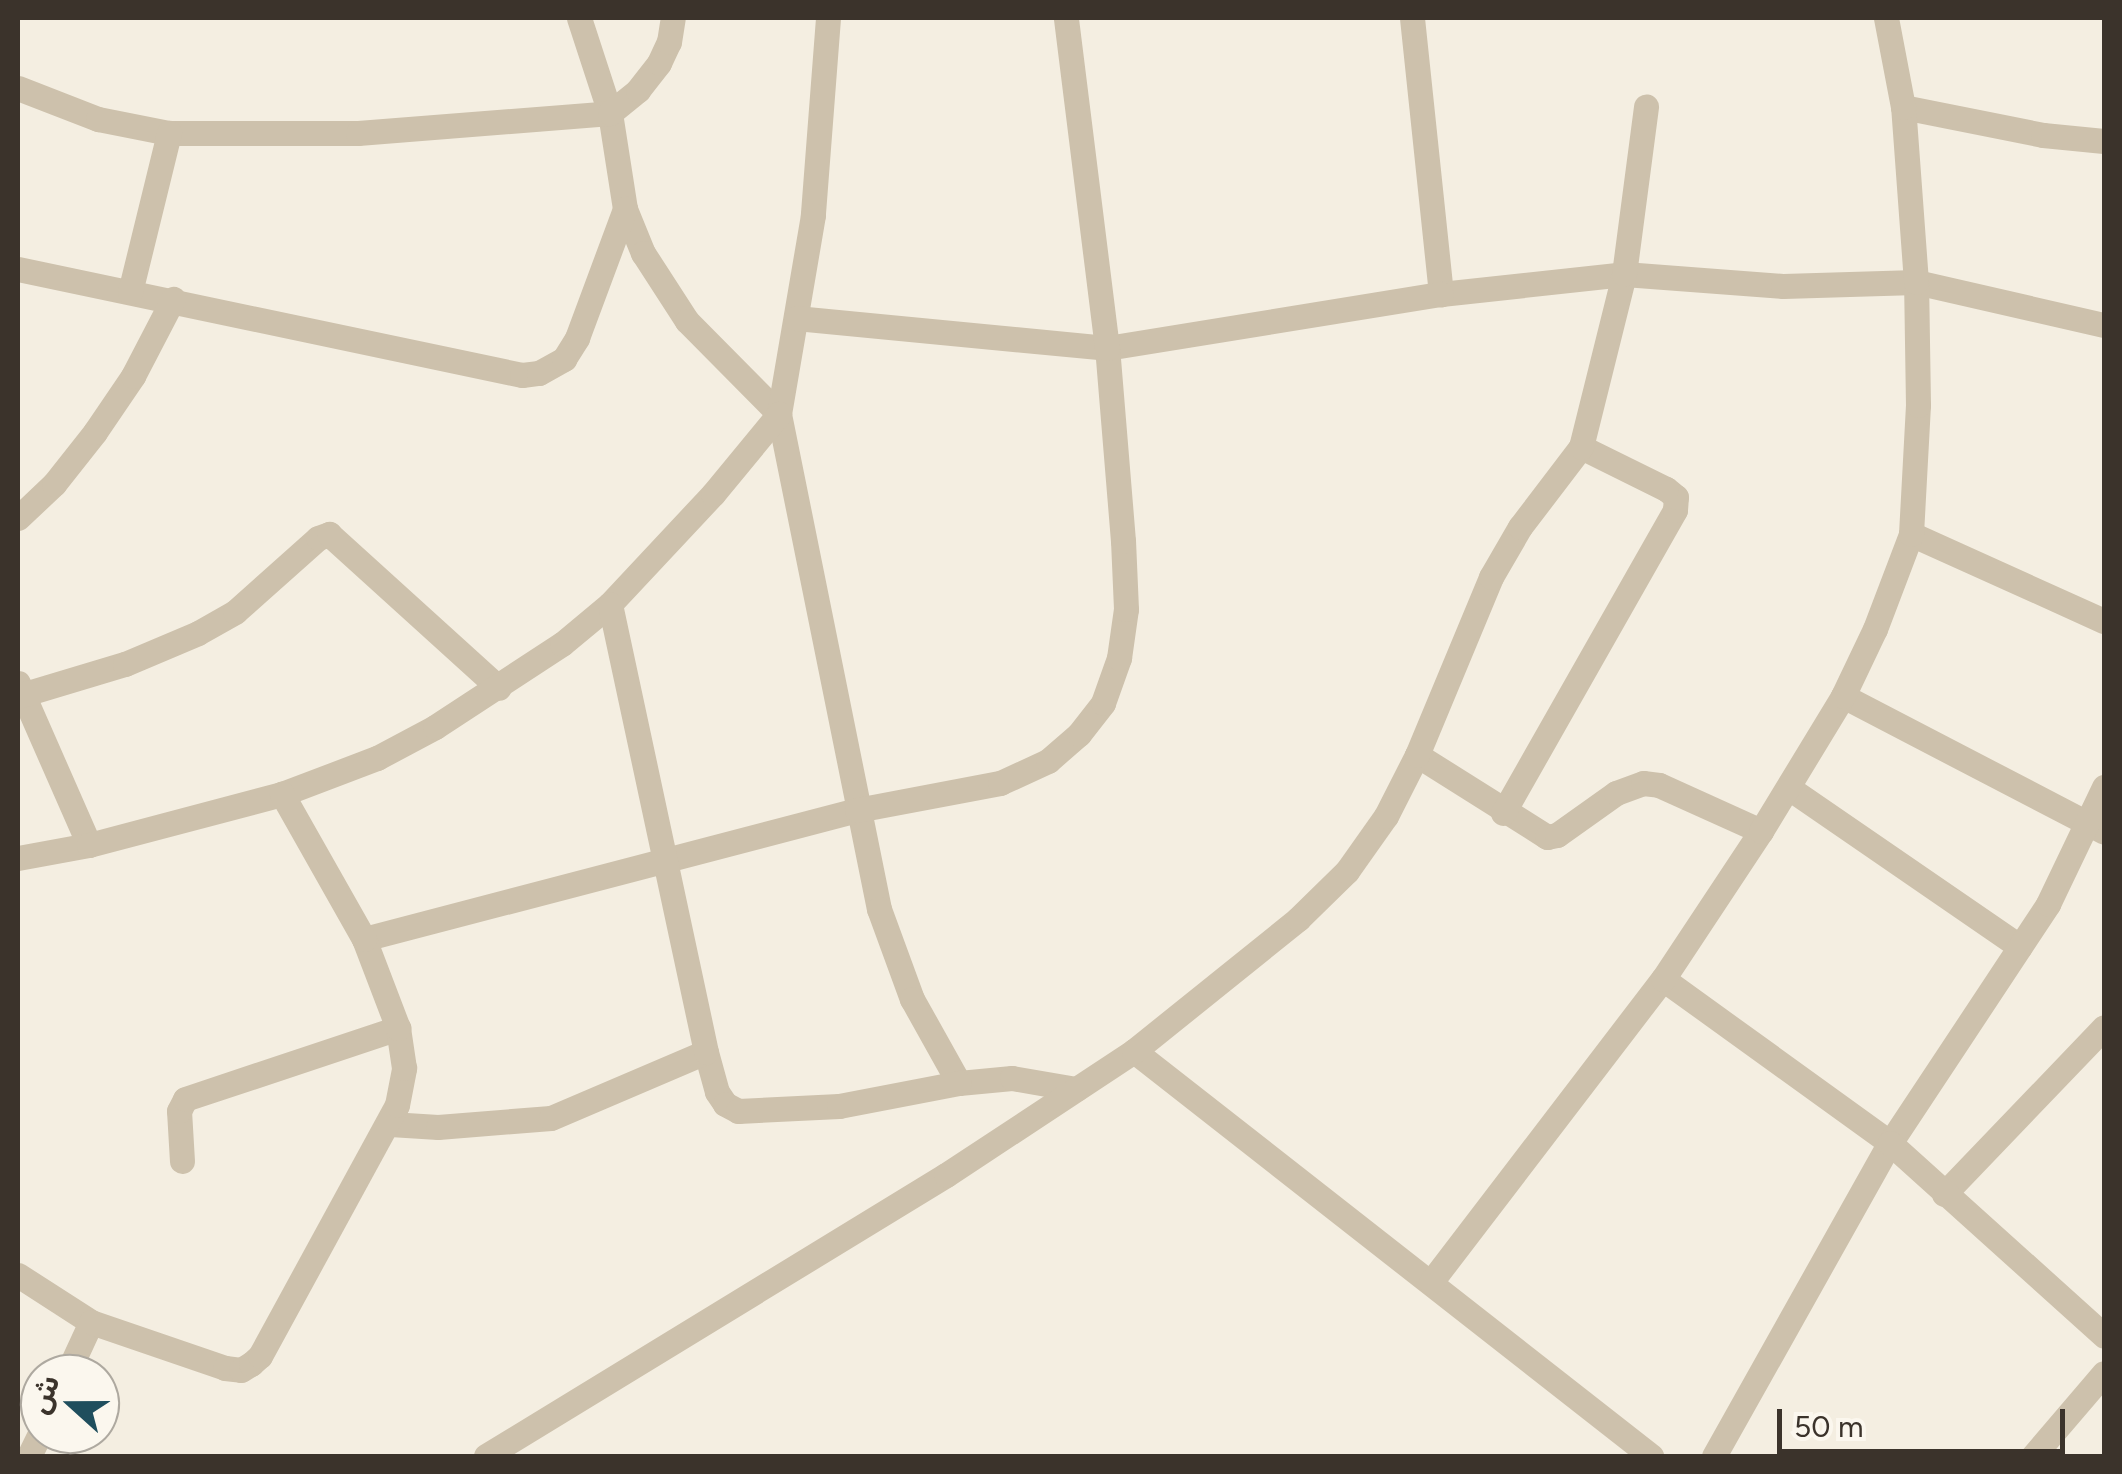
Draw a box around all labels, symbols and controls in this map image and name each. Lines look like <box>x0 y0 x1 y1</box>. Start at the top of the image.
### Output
north arrow <box>20 1354 120 1454</box>
text: ش <box>21 1370 67 1418</box>
scale bar <box>1782 1389 2070 1451</box>
text: 50 m <box>1794 1408 1863 1445</box>

